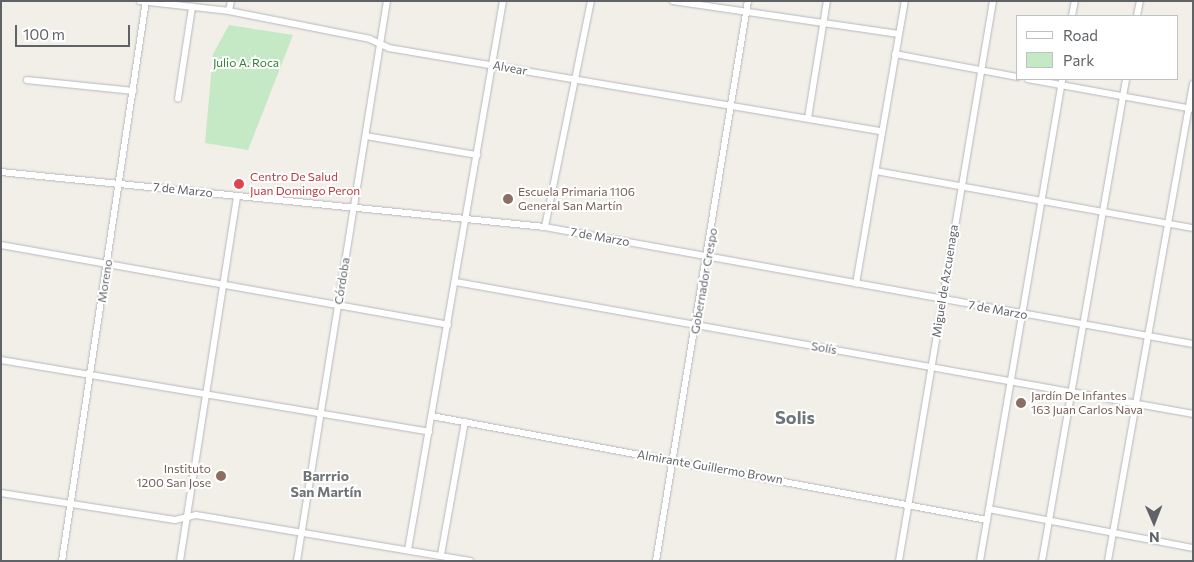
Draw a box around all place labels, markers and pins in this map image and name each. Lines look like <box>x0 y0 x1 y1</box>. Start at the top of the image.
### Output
place label: Centro De Salud Juan Domingo Peron <box>250 170 360 198</box>
marker: Centro De Salud Juan Domingo Peron <box>232 177 246 191</box>
place label: Escuela Primaria 1106 General San Martín <box>518 185 635 213</box>
marker: Escuela Primaria 1106 General San Martín <box>502 193 514 205</box>
place label: Jardín De Infantes 163 Juan Carlos Nava <box>1031 389 1143 417</box>
marker: Jardín De Infantes 163 Juan Carlos Nava <box>1015 397 1027 409</box>
place label: Instituto 1200 San Jose <box>136 462 211 490</box>
marker: Instituto 1200 San Jose <box>215 470 227 482</box>

